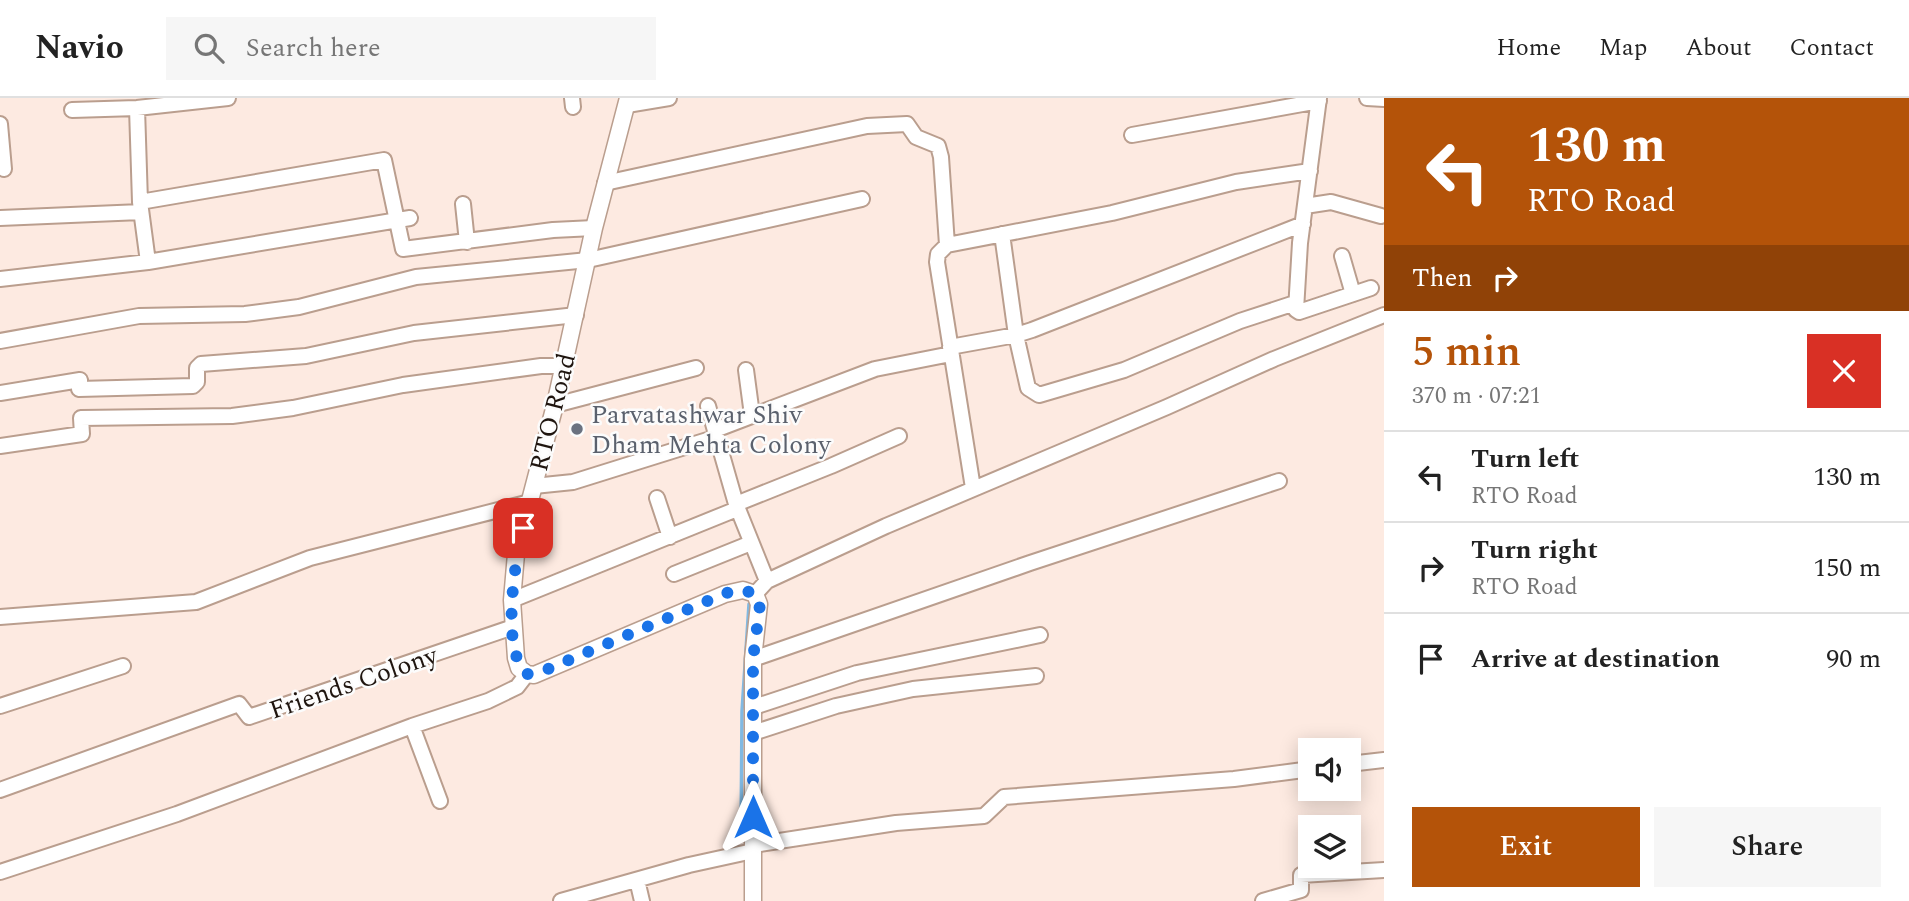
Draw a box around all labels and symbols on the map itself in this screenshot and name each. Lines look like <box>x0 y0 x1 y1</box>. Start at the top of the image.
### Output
street label: RTO Road <box>519 349 587 476</box>
place label: Parvatashwar Shiv Dham Mehta Colony <box>591 395 832 465</box>
marker: Parvatashwar Shiv Dham Mehta Colony <box>569 421 585 437</box>
pin <box>493 498 553 558</box>
street label: Friends Colony <box>264 635 444 730</box>
position arrow <box>716 780 790 854</box>

